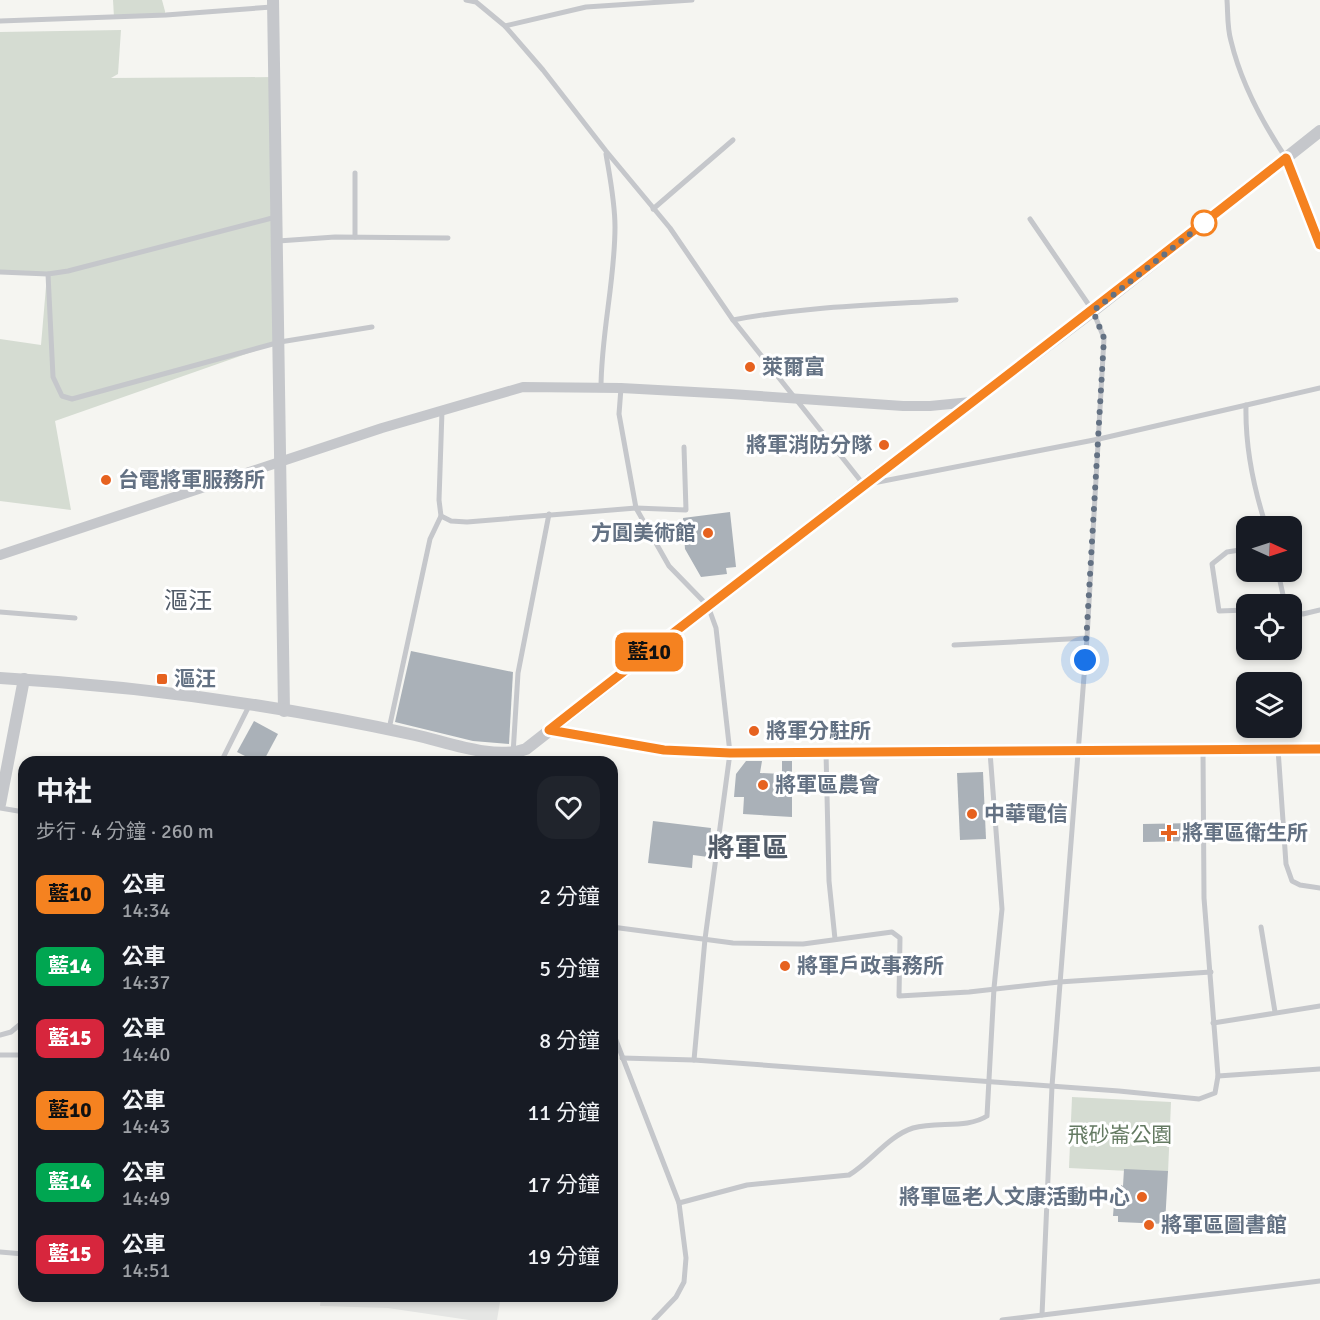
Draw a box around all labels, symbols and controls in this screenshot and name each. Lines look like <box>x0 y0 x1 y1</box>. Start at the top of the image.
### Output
unlabelled marker <box>1191 210 1217 236</box>
place label: 萊爾富 <box>762 354 825 380</box>
marker: 萊爾富 <box>743 360 757 374</box>
place label: 將軍消防分隊 <box>746 432 873 458</box>
marker: 將軍消防分隊 <box>877 438 891 452</box>
place label: 台電將軍服務所 <box>118 467 265 493</box>
marker: 台電將軍服務所 <box>99 473 113 487</box>
north arrow <box>1236 516 1302 582</box>
map controls <box>1236 516 1302 738</box>
place label: 方圓美術館 <box>591 520 696 546</box>
marker: 方圓美術館 <box>701 526 715 540</box>
district label: 漚汪 <box>164 586 212 616</box>
button: locate <box>1236 594 1302 660</box>
line badge: 藍10 <box>614 632 684 672</box>
text: 藍10 <box>627 639 671 665</box>
your location <box>1070 645 1100 675</box>
place label: 漚汪 <box>174 666 216 692</box>
marker: 漚汪 <box>155 672 169 686</box>
button: layers <box>1236 672 1302 738</box>
place label: 將軍分駐所 <box>766 718 871 744</box>
marker: 將軍分駐所 <box>747 724 761 738</box>
place label: 將軍區農會 <box>775 772 880 798</box>
text: 中社 <box>36 775 92 809</box>
button: heart <box>537 776 600 839</box>
marker: 將軍區農會 <box>756 778 770 792</box>
place label: 中華電信 <box>984 801 1068 827</box>
marker: 中華電信 <box>965 807 979 821</box>
text: 步行 · 4 分鐘 · 260 m <box>36 819 214 844</box>
place label: 將軍區衛生所 <box>1182 820 1308 846</box>
marker: 將軍區衛生所 <box>1160 824 1178 842</box>
district label: 將軍區 <box>708 832 789 865</box>
text: 公車 <box>122 871 166 898</box>
text: 藍10 <box>48 881 92 907</box>
text: 2 分鐘 <box>539 883 600 910</box>
text: 14:34 <box>122 898 170 923</box>
text: 公車 <box>122 943 166 970</box>
text: 藍14 <box>48 953 92 979</box>
place label: 將軍戶政事務所 <box>797 953 944 979</box>
text: 5 分鐘 <box>539 955 600 982</box>
marker: 將軍戶政事務所 <box>778 959 792 973</box>
text: 14:37 <box>122 970 170 995</box>
text: 公車 <box>122 1015 166 1042</box>
text: 藍15 <box>48 1025 92 1051</box>
text: 8 分鐘 <box>539 1027 600 1054</box>
text: 14:40 <box>122 1042 170 1067</box>
text: 公車 <box>122 1087 166 1114</box>
text: 藍10 <box>48 1097 92 1123</box>
text: 11 分鐘 <box>527 1099 600 1126</box>
text: 14:43 <box>122 1114 170 1139</box>
park label: 飛砂崙公園 <box>1068 1122 1173 1148</box>
text: 公車 <box>122 1159 166 1186</box>
text: 藍14 <box>48 1169 92 1195</box>
text: 17 分鐘 <box>527 1171 600 1198</box>
place label: 將軍區老人文康活動中心 <box>899 1184 1130 1210</box>
text: 14:49 <box>122 1186 170 1211</box>
marker: 將軍區老人文康活動中心 <box>1135 1190 1149 1204</box>
place label: 將軍區圖書館 <box>1161 1212 1287 1238</box>
marker: 將軍區圖書館 <box>1142 1218 1156 1232</box>
text: 公車 <box>122 1231 166 1258</box>
text: 藍15 <box>48 1241 92 1267</box>
text: 19 分鐘 <box>527 1243 600 1270</box>
text: 14:51 <box>122 1258 170 1283</box>

